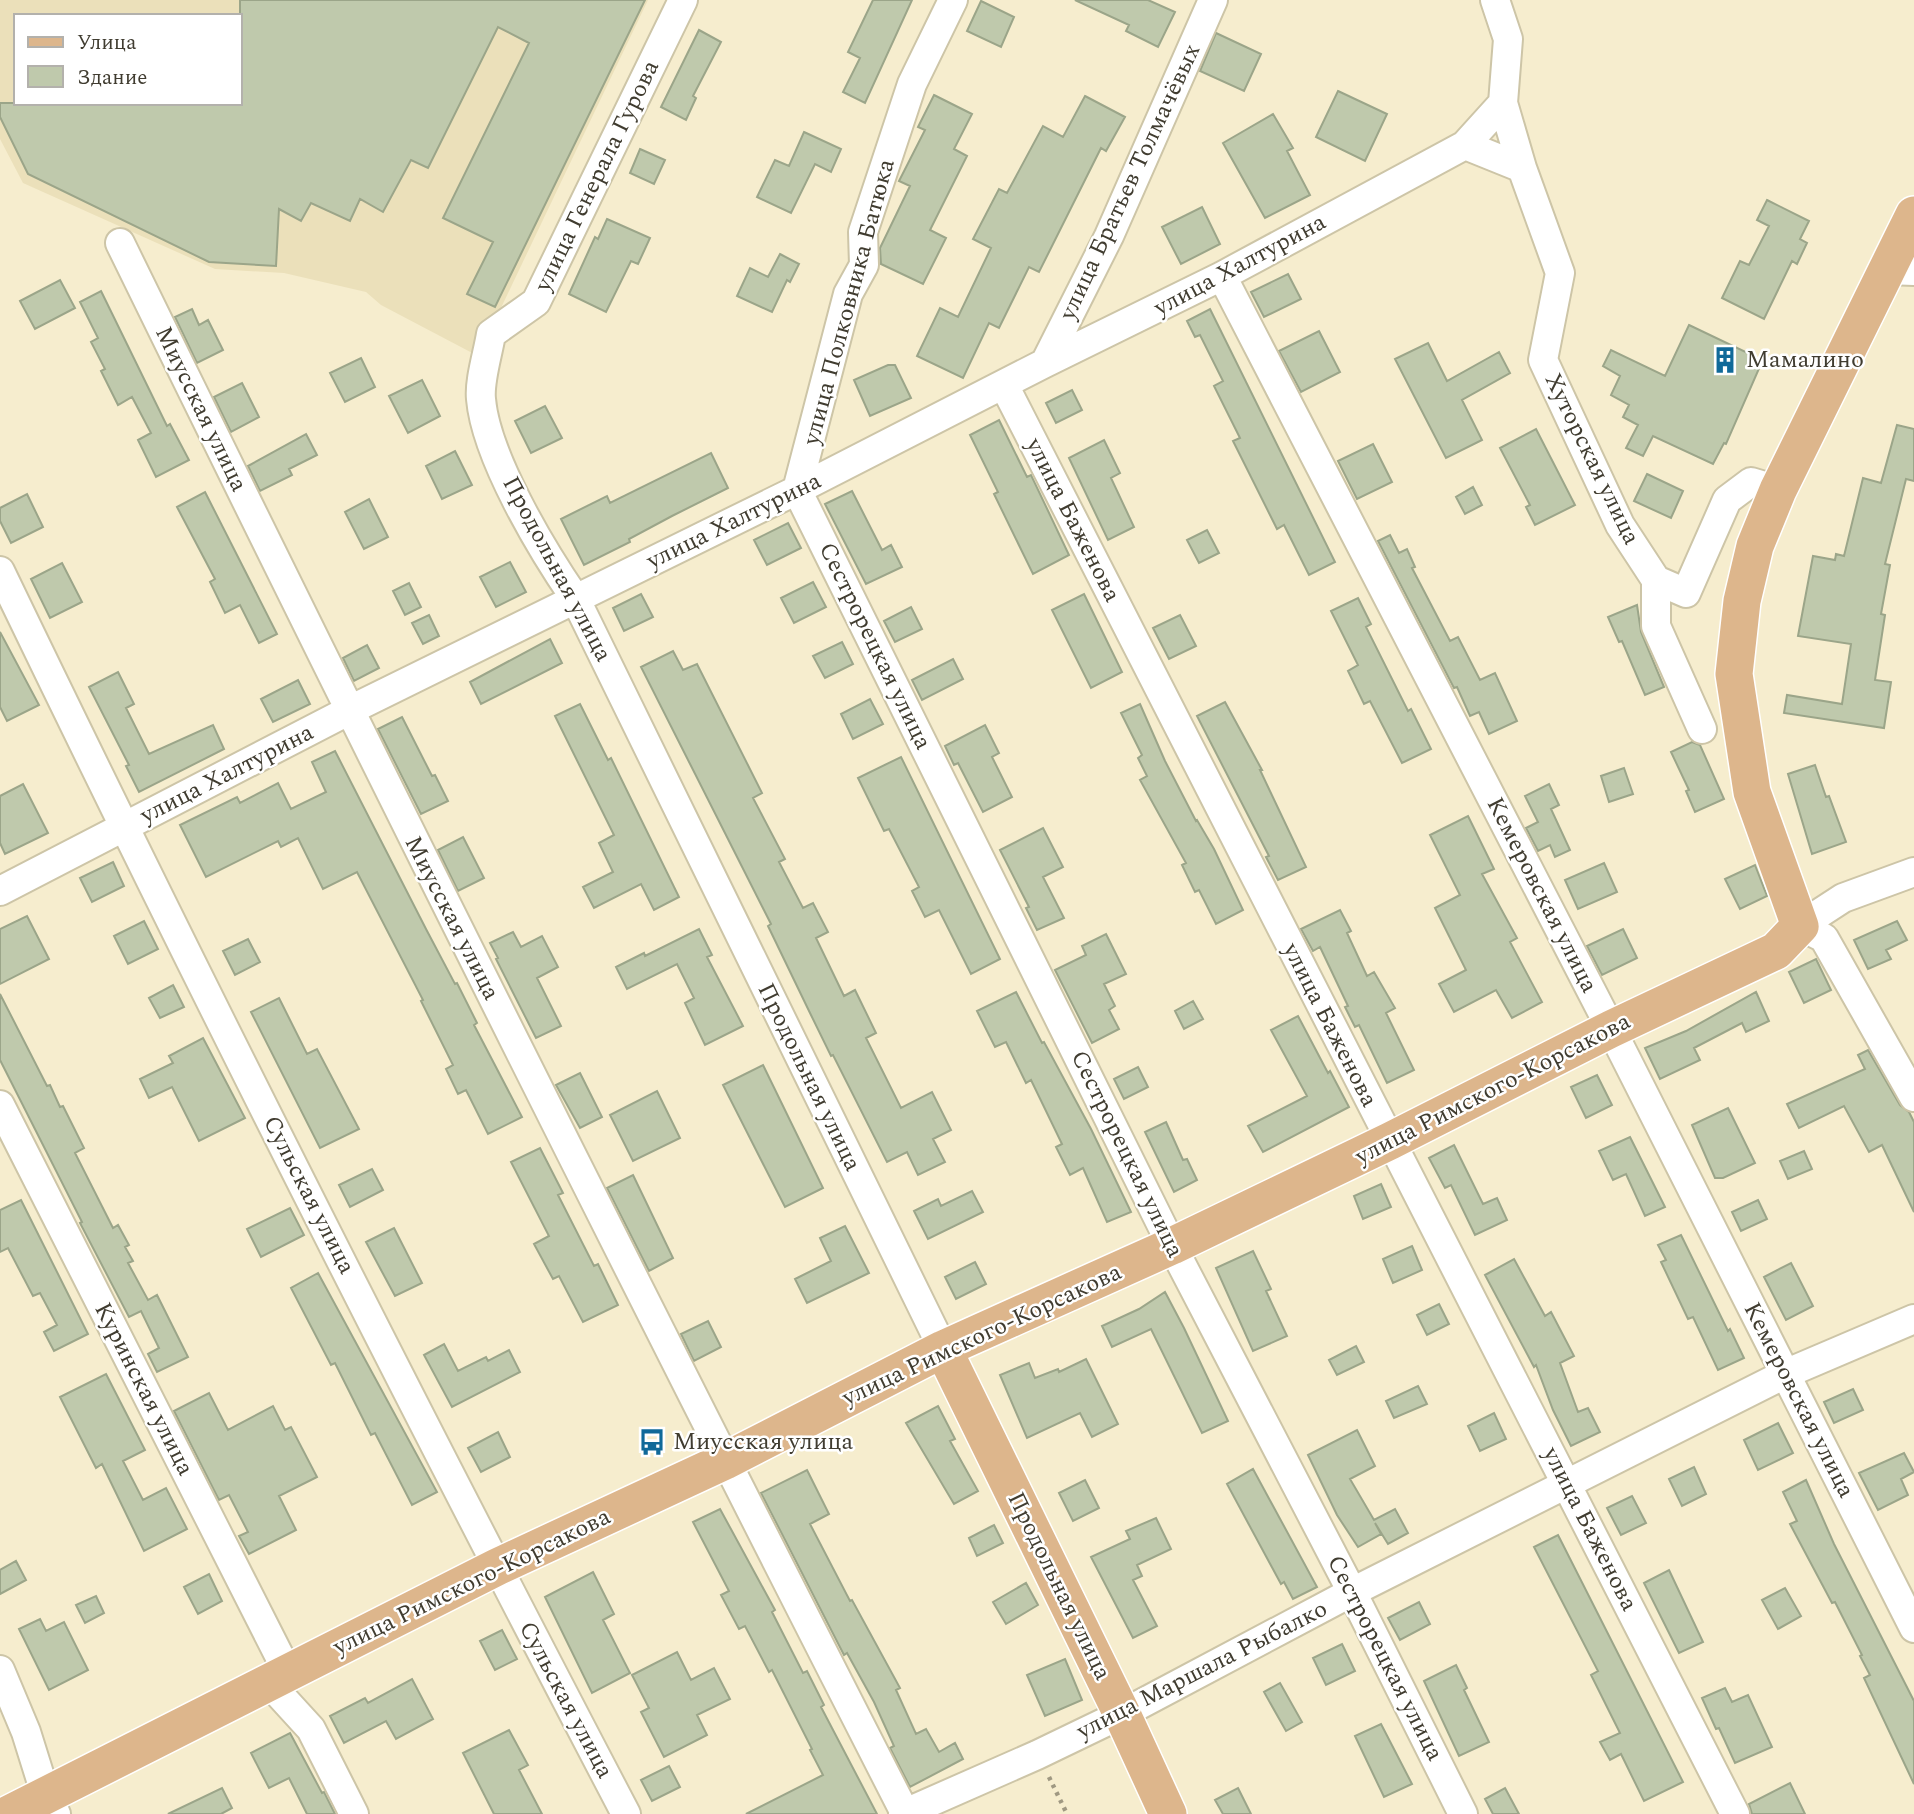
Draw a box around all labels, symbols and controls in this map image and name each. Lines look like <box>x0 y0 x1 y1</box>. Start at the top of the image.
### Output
legend <box>14 14 242 105</box>
text: Улица <box>77 27 137 59</box>
street label: улица Братьев Толмачёвых <box>1050 38 1210 327</box>
street label: улица Генерала Гурова <box>525 54 669 299</box>
text: Здание <box>77 62 147 94</box>
street label: улица Полковника Батюка <box>793 155 905 450</box>
street label: улица Халтурина <box>1147 204 1333 326</box>
street label: Миусская улица <box>145 320 257 498</box>
place label: Мамалино <box>1746 342 1864 378</box>
building icon: Мамалино <box>1710 345 1740 375</box>
street label: Хуторская улица <box>1535 367 1649 551</box>
street label: улица Баженова <box>1016 431 1130 609</box>
street label: улица Халтурина <box>640 463 828 579</box>
street label: Продольная улица <box>493 470 621 668</box>
street label: Сестрорецкая улица <box>809 536 941 756</box>
street label: улица Халтурина <box>133 715 320 834</box>
street label: Кемеровская улица <box>1477 791 1607 999</box>
street label: Миусская улица <box>395 830 509 1007</box>
street label: улица Баженова <box>1273 936 1387 1114</box>
street label: Продольная улица <box>748 977 870 1178</box>
street label: улица Римского-Корсакова <box>1348 1004 1637 1175</box>
street label: Сестрорецкая улица <box>1061 1044 1193 1264</box>
street label: Сульская улица <box>254 1109 365 1281</box>
street label: улица Римского-Корсакова <box>835 1254 1128 1416</box>
street label: Куринская улица <box>85 1296 203 1482</box>
street label: Кемеровская улица <box>1734 1296 1864 1504</box>
place label: Миусская улица <box>673 1424 853 1460</box>
bus stop icon: Миусская улица <box>637 1427 667 1457</box>
street label: улица Баженова <box>1533 1440 1647 1618</box>
street label: Продольная улица <box>998 1486 1120 1687</box>
street label: улица Римского-Корсакова <box>326 1499 617 1665</box>
street label: Сестрорецкая улица <box>1317 1549 1453 1767</box>
street label: улица Маршала Рыбалко <box>1069 1591 1334 1749</box>
street label: Сульская улица <box>509 1615 623 1785</box>

